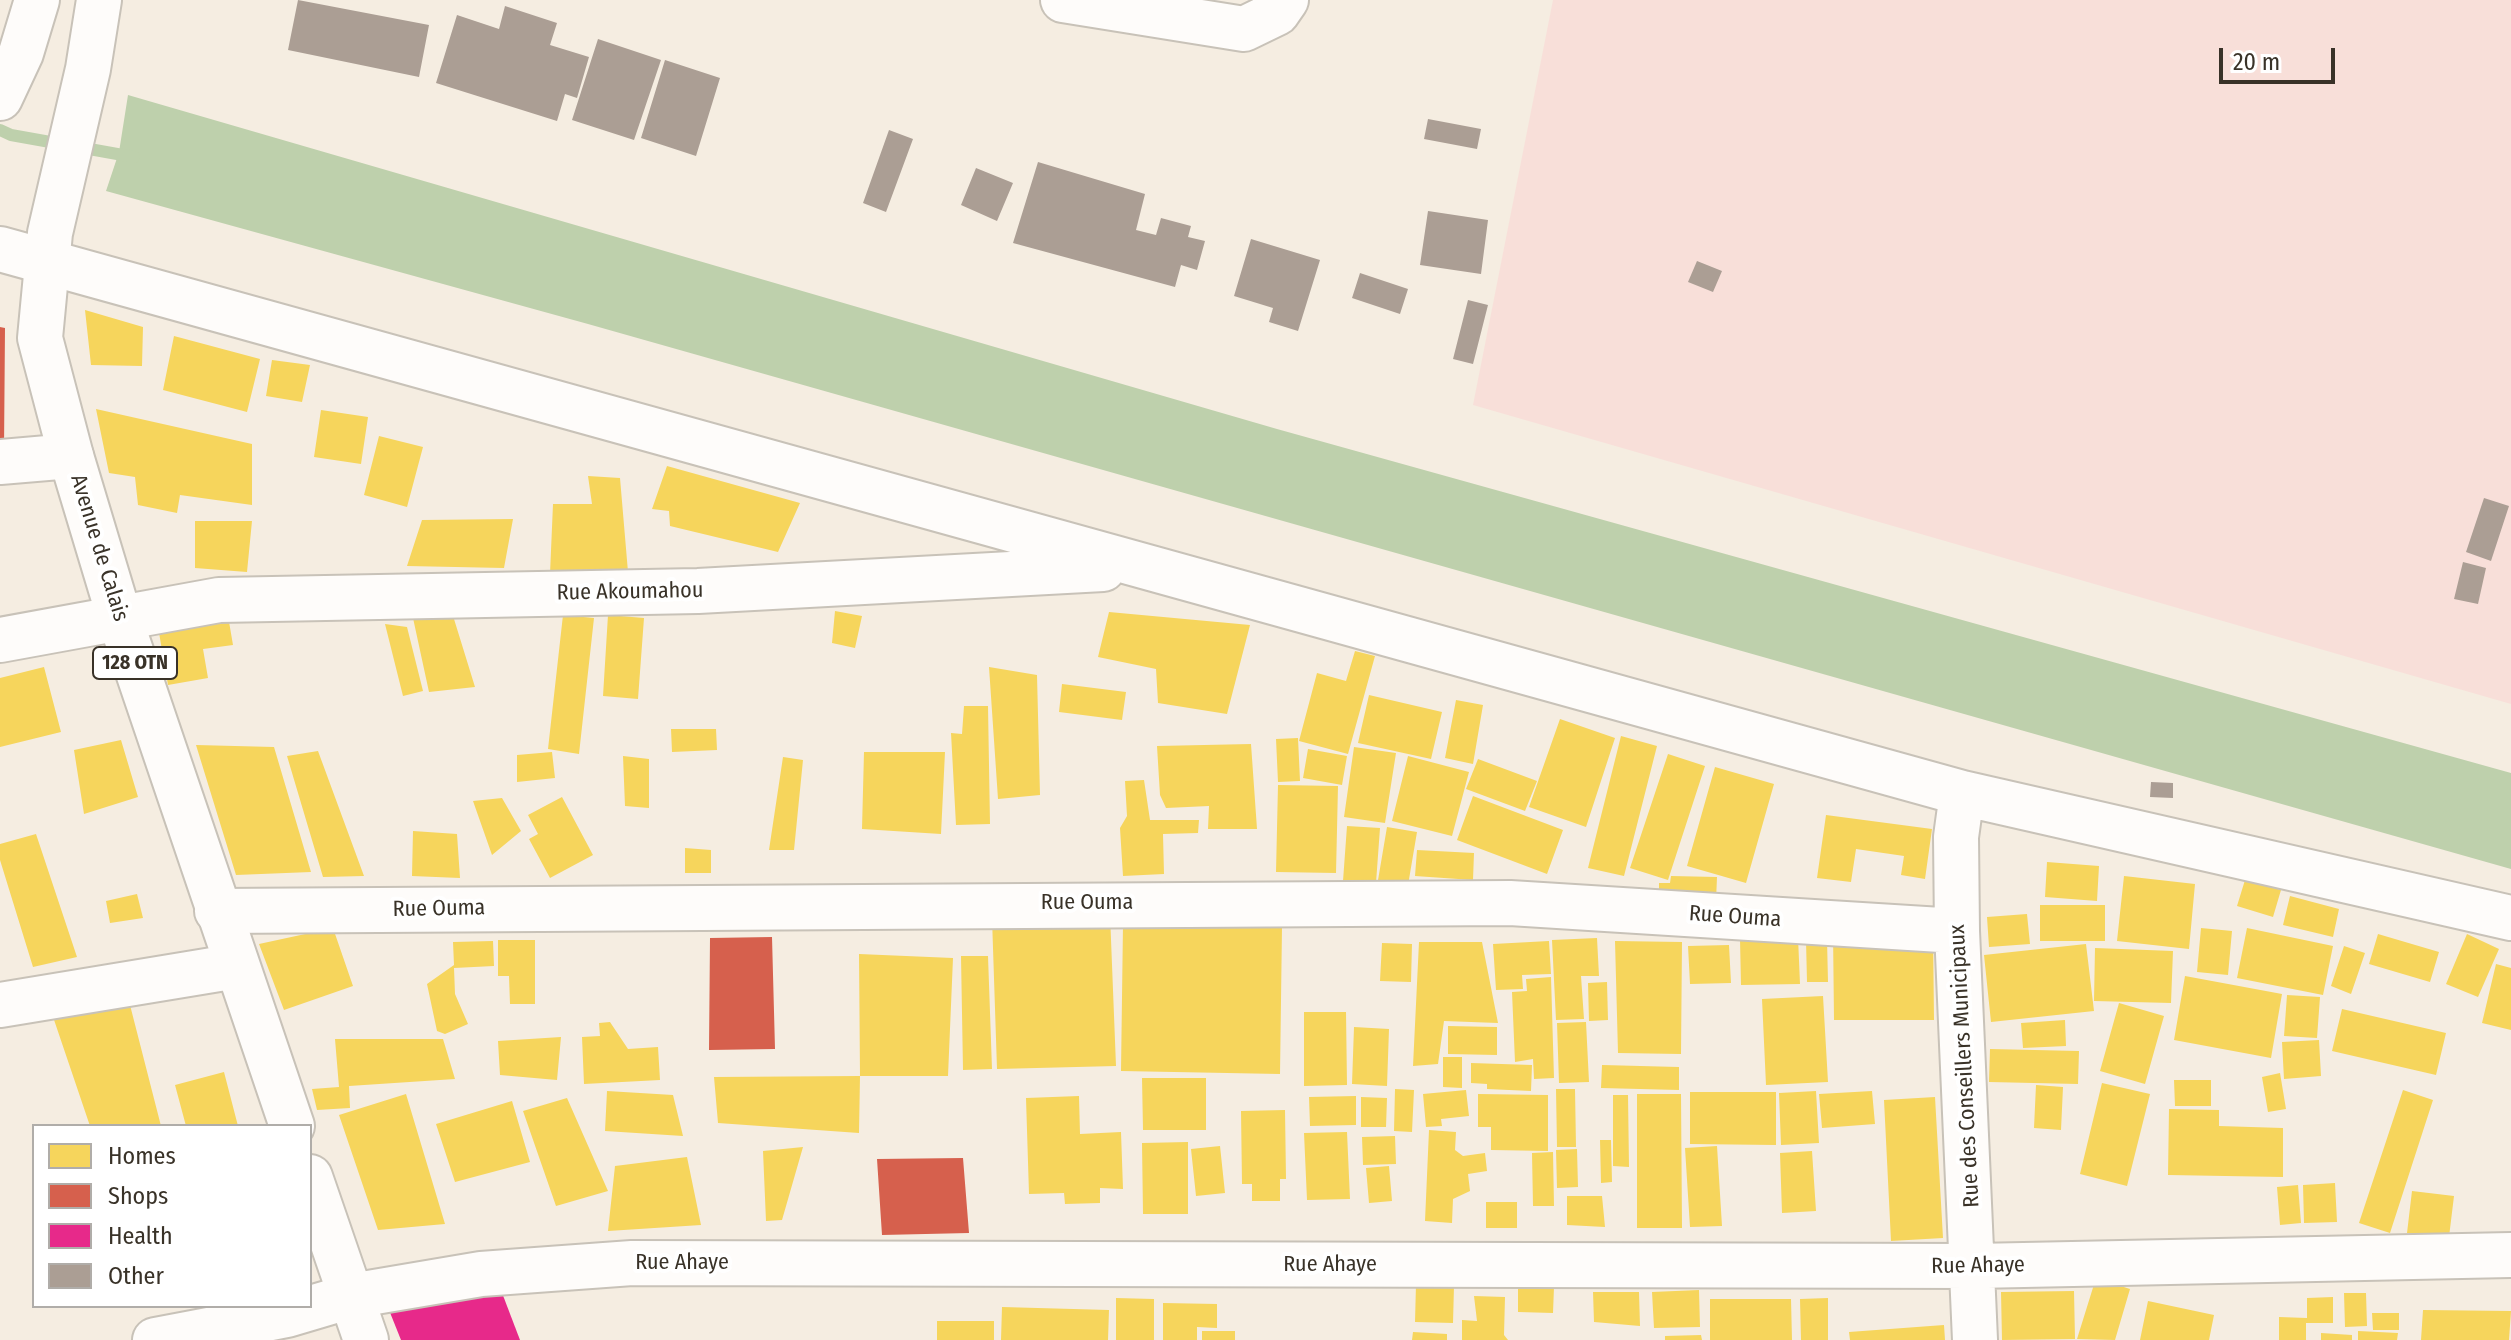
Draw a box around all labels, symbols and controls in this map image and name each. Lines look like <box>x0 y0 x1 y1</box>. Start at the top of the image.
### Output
scale bar <box>2223 32 2339 82</box>
text: 20 m <box>2233 48 2280 76</box>
street label: Avenue de Calais <box>64 471 134 625</box>
street label: Rue Akoumahou <box>556 578 704 606</box>
road number: 128 OTN <box>93 647 177 679</box>
street label: Rue Ouma <box>1041 890 1133 916</box>
street label: Rue Ouma <box>392 895 486 923</box>
street label: Rue Ouma <box>1688 901 1782 933</box>
street label: Rue des Conseillers Municipaux <box>1944 924 1986 1208</box>
legend <box>32 1124 312 1308</box>
text: Homes <box>108 1142 176 1170</box>
text: Shops <box>108 1182 168 1210</box>
text: Health <box>108 1222 173 1250</box>
street label: Rue Ahaye <box>635 1250 729 1276</box>
street label: Rue Ahaye <box>1283 1252 1377 1278</box>
street label: Rue Ahaye <box>1931 1252 2025 1280</box>
text: Other <box>108 1262 164 1290</box>

